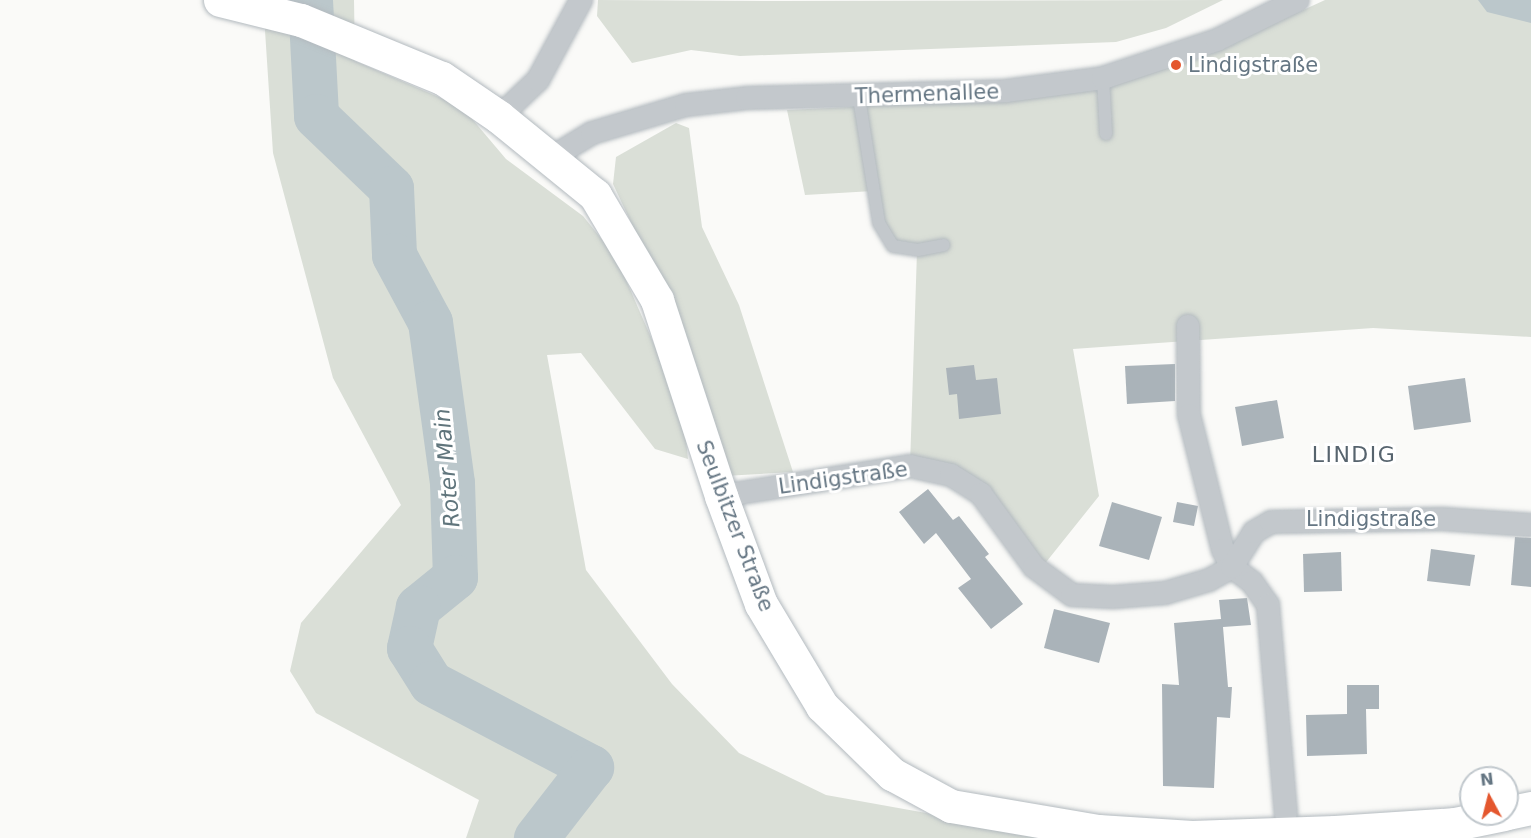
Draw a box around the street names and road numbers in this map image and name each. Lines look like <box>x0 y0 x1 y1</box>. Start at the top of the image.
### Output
street label: Thermenallee <box>854 79 1000 109</box>
street label: Seulbitzer Straße <box>691 437 779 615</box>
street label: Lindigstraße <box>777 456 909 500</box>
street label: Lindigstraße <box>1306 506 1436 532</box>

